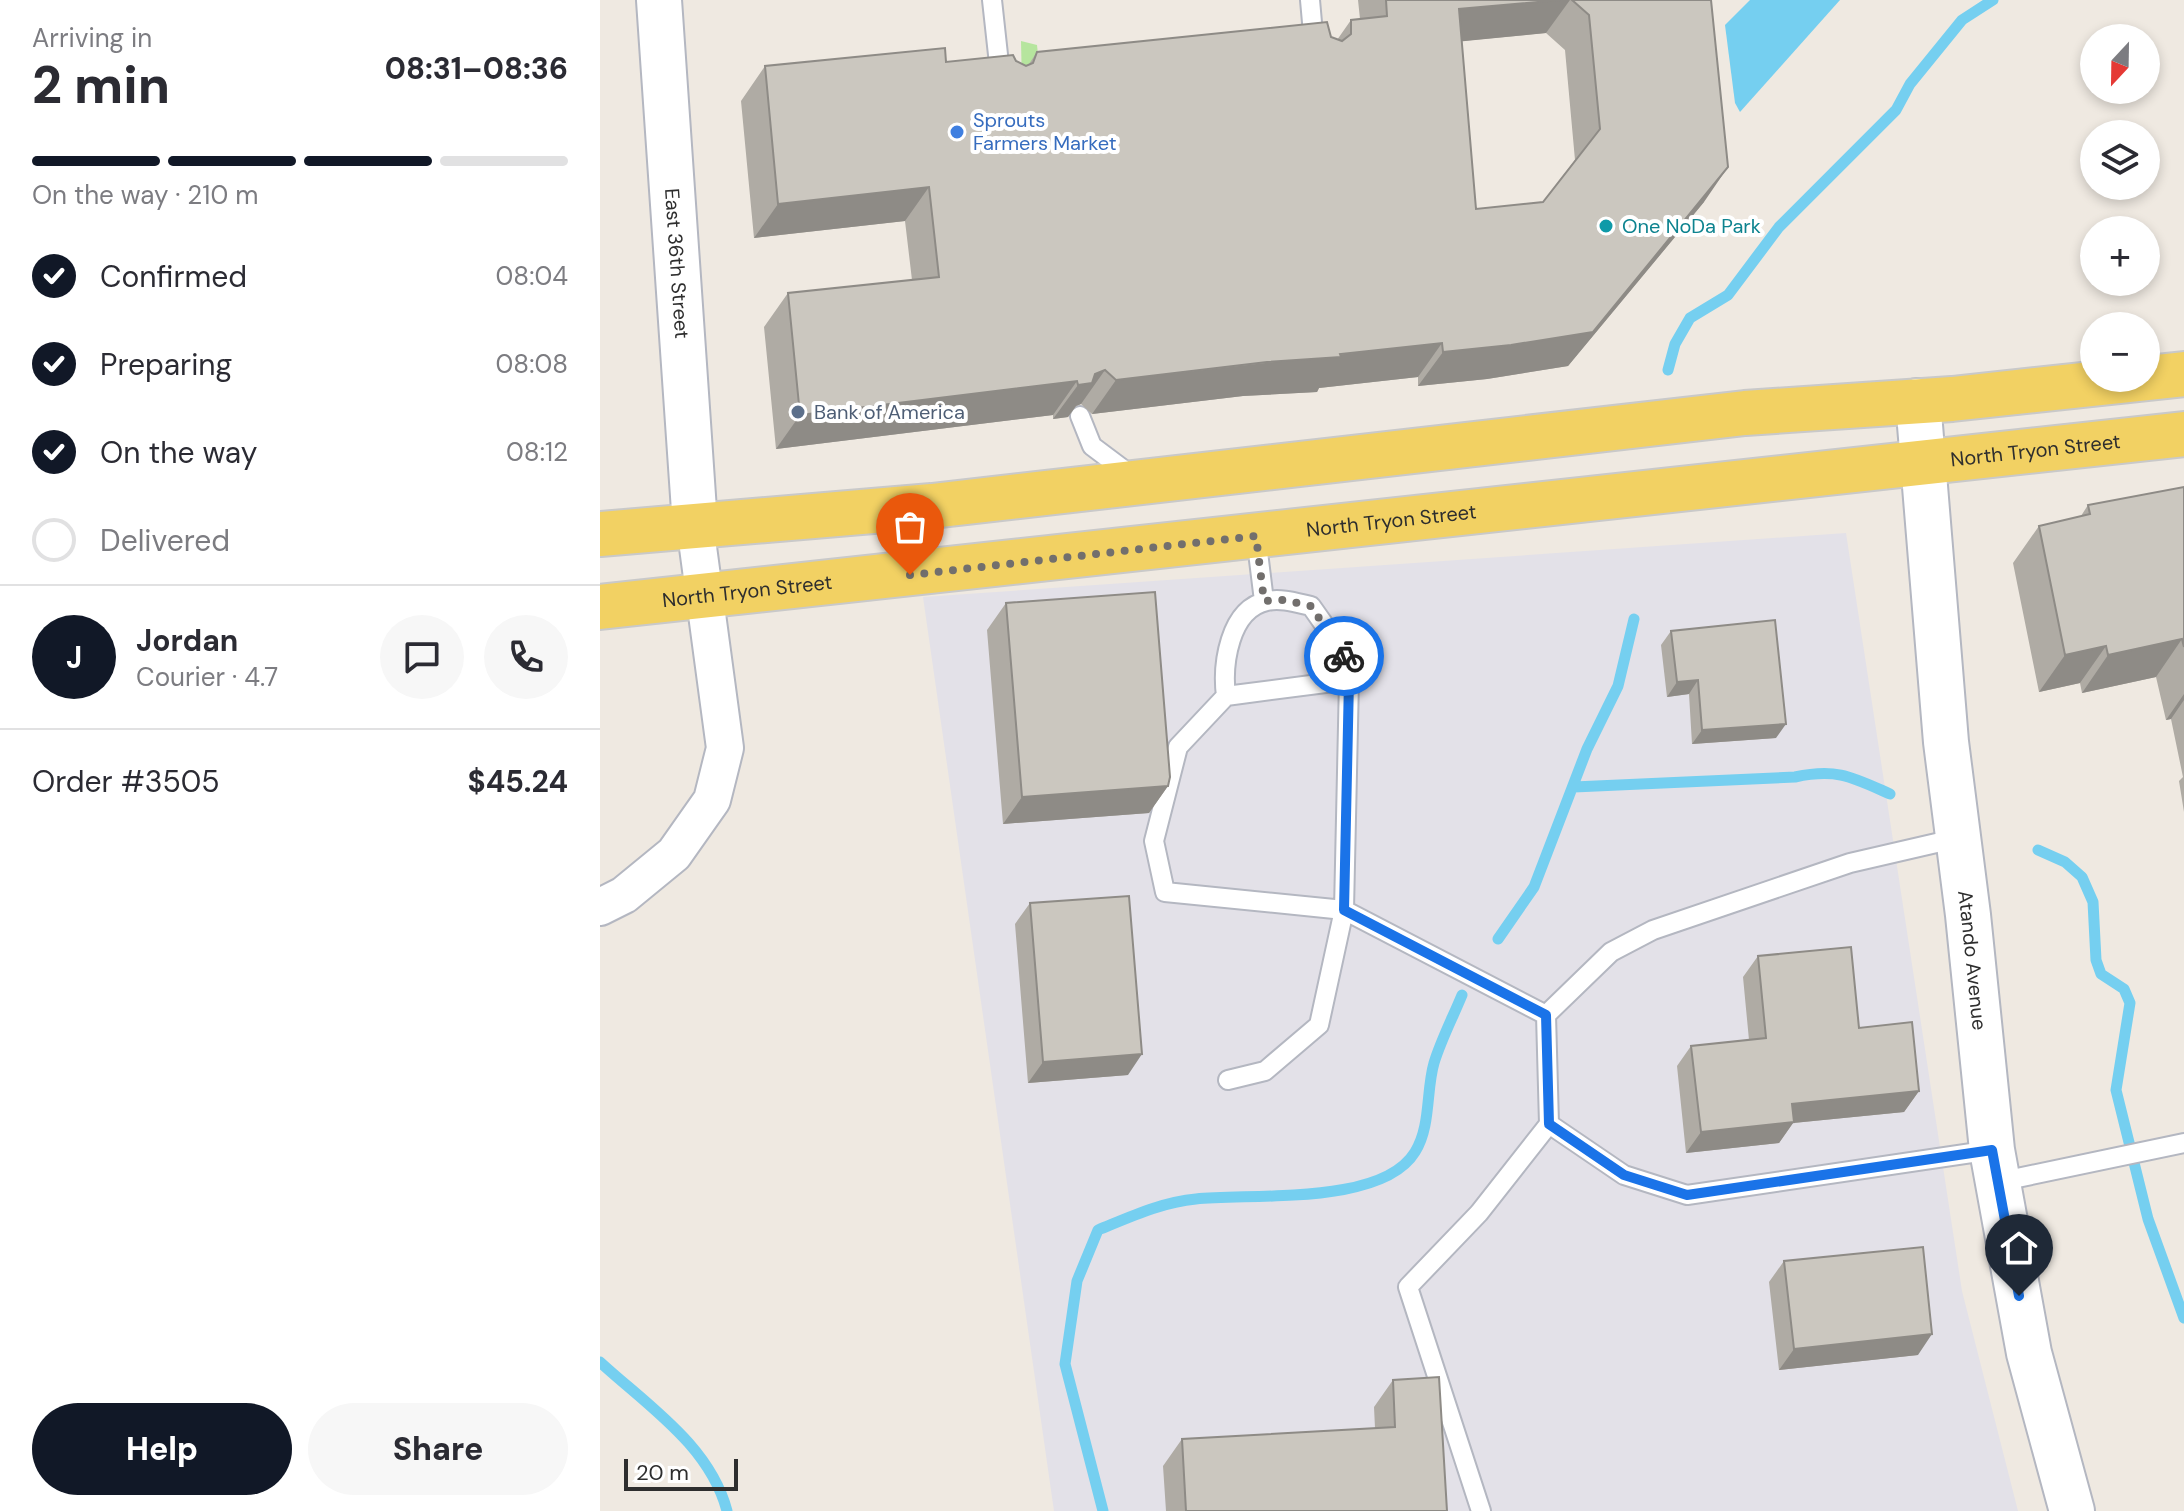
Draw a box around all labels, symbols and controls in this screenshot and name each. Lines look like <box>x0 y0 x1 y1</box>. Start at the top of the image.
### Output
text: Arriving in <box>32 21 152 55</box>
north arrow <box>2080 24 2160 104</box>
map controls <box>2080 24 2160 392</box>
text: 08:31–08:36 <box>385 49 568 88</box>
text: 2 min <box>32 51 170 119</box>
place label: Sprouts Farmers Market <box>973 107 1117 156</box>
button: layers <box>2080 120 2160 200</box>
marker: Sprouts Farmers Market <box>948 123 966 141</box>
text: On the way · 210 m <box>32 178 258 212</box>
street label: East 36th Street <box>659 187 695 340</box>
place label: One NoDa Park <box>1622 213 1761 239</box>
button: + <box>2080 216 2160 296</box>
marker: One NoDa Park <box>1597 217 1615 235</box>
icon: check <box>32 254 76 298</box>
text: Confirmed <box>100 257 247 296</box>
text: 08:04 <box>496 259 568 293</box>
button: − <box>2080 312 2160 392</box>
icon: check <box>32 342 76 386</box>
text: Preparing <box>100 345 232 384</box>
text: 08:08 <box>496 347 568 381</box>
place label: Bank of America <box>814 399 965 425</box>
marker: Bank of America <box>789 403 807 421</box>
street label: North Tryon Street <box>1949 428 2122 472</box>
icon: check <box>32 430 76 474</box>
text: On the way <box>100 433 257 472</box>
text: 08:12 <box>506 435 568 469</box>
pin <box>876 493 944 575</box>
street label: North Tryon Street <box>1305 498 1478 543</box>
icon: bag <box>888 505 932 549</box>
text: Delivered <box>100 521 230 560</box>
street label: North Tryon Street <box>661 569 834 613</box>
button: chat <box>380 615 464 699</box>
button: phone <box>484 615 568 699</box>
courier <box>1304 616 1384 696</box>
text: Jordan <box>136 621 238 660</box>
icon: bike <box>1322 634 1366 678</box>
text: J <box>66 638 82 677</box>
text: Courier · 4.7 <box>136 660 278 694</box>
text: Order #3505 <box>32 762 220 801</box>
text: $45.24 <box>468 762 568 801</box>
street label: Atando Avenue <box>1952 889 1993 1031</box>
pin <box>1985 1214 2053 1296</box>
icon: home <box>1997 1226 2041 1270</box>
button: Help <box>32 1403 292 1495</box>
button: Share <box>308 1403 568 1495</box>
scale bar <box>624 1455 738 1491</box>
text: 20 m <box>636 1458 689 1487</box>

